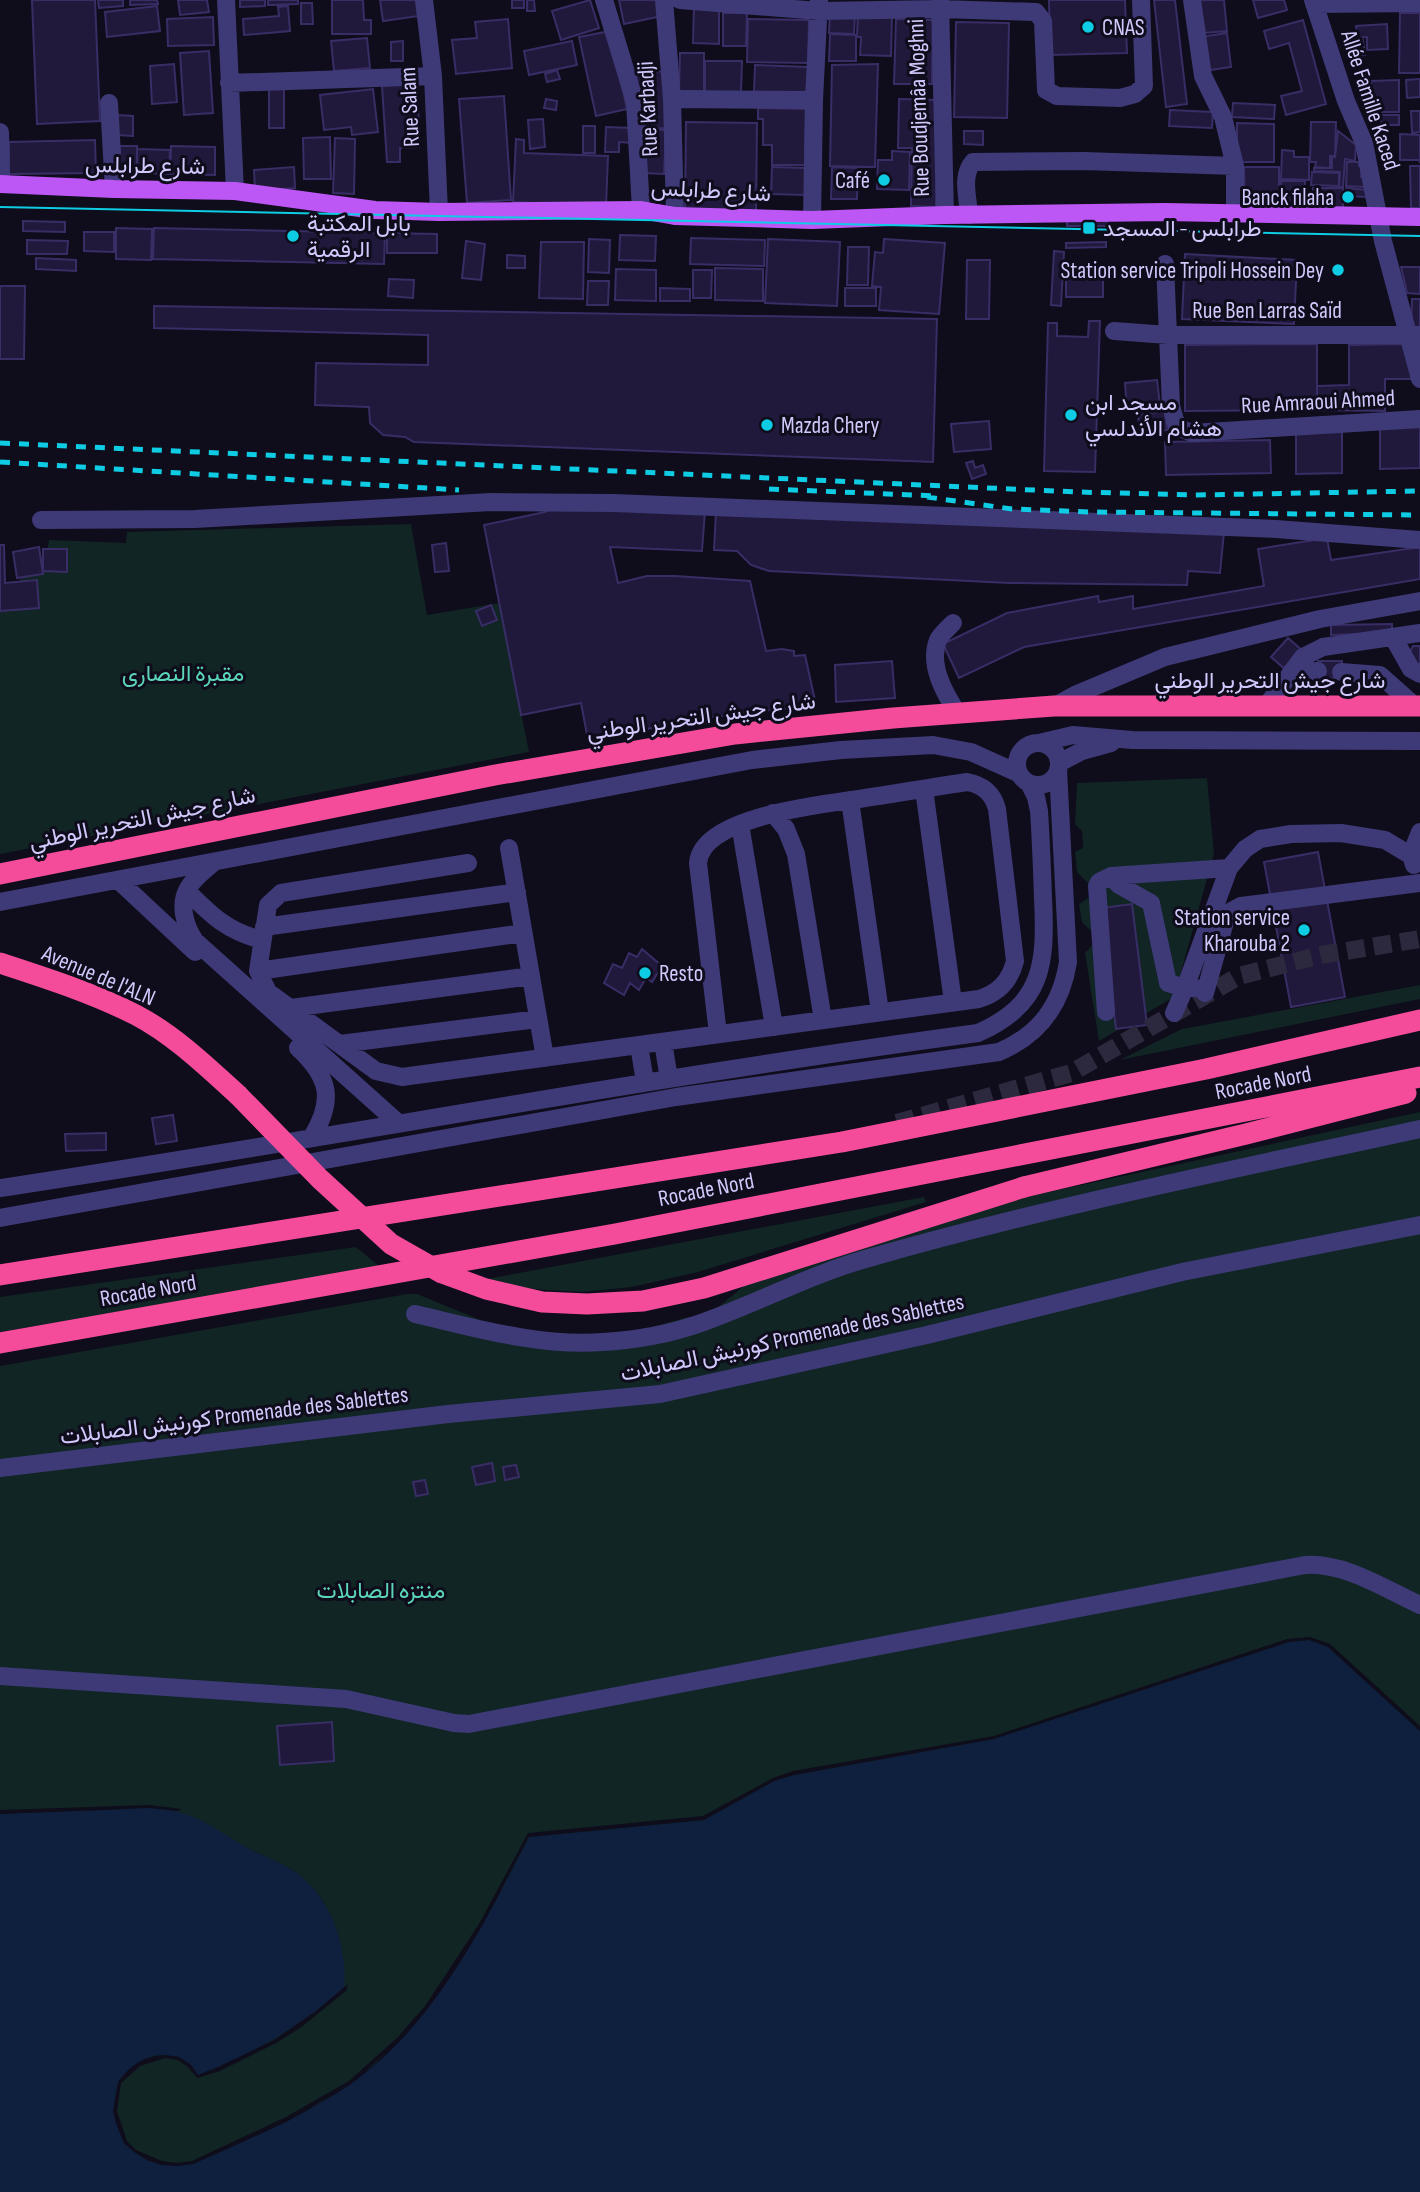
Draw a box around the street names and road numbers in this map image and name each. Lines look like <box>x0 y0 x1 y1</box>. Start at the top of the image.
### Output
street label: Rue Boudjemâa Moghni <box>902 19 936 197</box>
street label: Allée Famille Kaced <box>1334 26 1406 174</box>
street label: Rue Karbadji <box>632 61 664 157</box>
street label: Rue Salam <box>394 66 426 148</box>
street label: شارع طرابلس <box>85 151 205 182</box>
street label: شارع طرابلس <box>650 174 772 209</box>
street label: Rue Ben Larras Saïd <box>1192 297 1342 325</box>
street label: Rue Amraoui Ahmed <box>1240 384 1396 420</box>
street label: شارع جيش التحرير الوطني <box>1155 667 1385 699</box>
street label: شارع جيش التحرير الوطني <box>585 687 818 751</box>
street label: شارع جيش التحرير الوطني <box>26 781 259 861</box>
street label: Avenue de l'ALN <box>37 939 159 1012</box>
street label: Rocade Nord <box>1213 1060 1314 1106</box>
street label: Rocade Nord <box>656 1167 757 1213</box>
street label: Rocade Nord <box>98 1269 198 1313</box>
street label: كورنيش الصابلات Promenade des Sablettes <box>618 1288 966 1388</box>
street label: كورنيش الصابلات Promenade des Sablettes <box>59 1381 410 1451</box>

